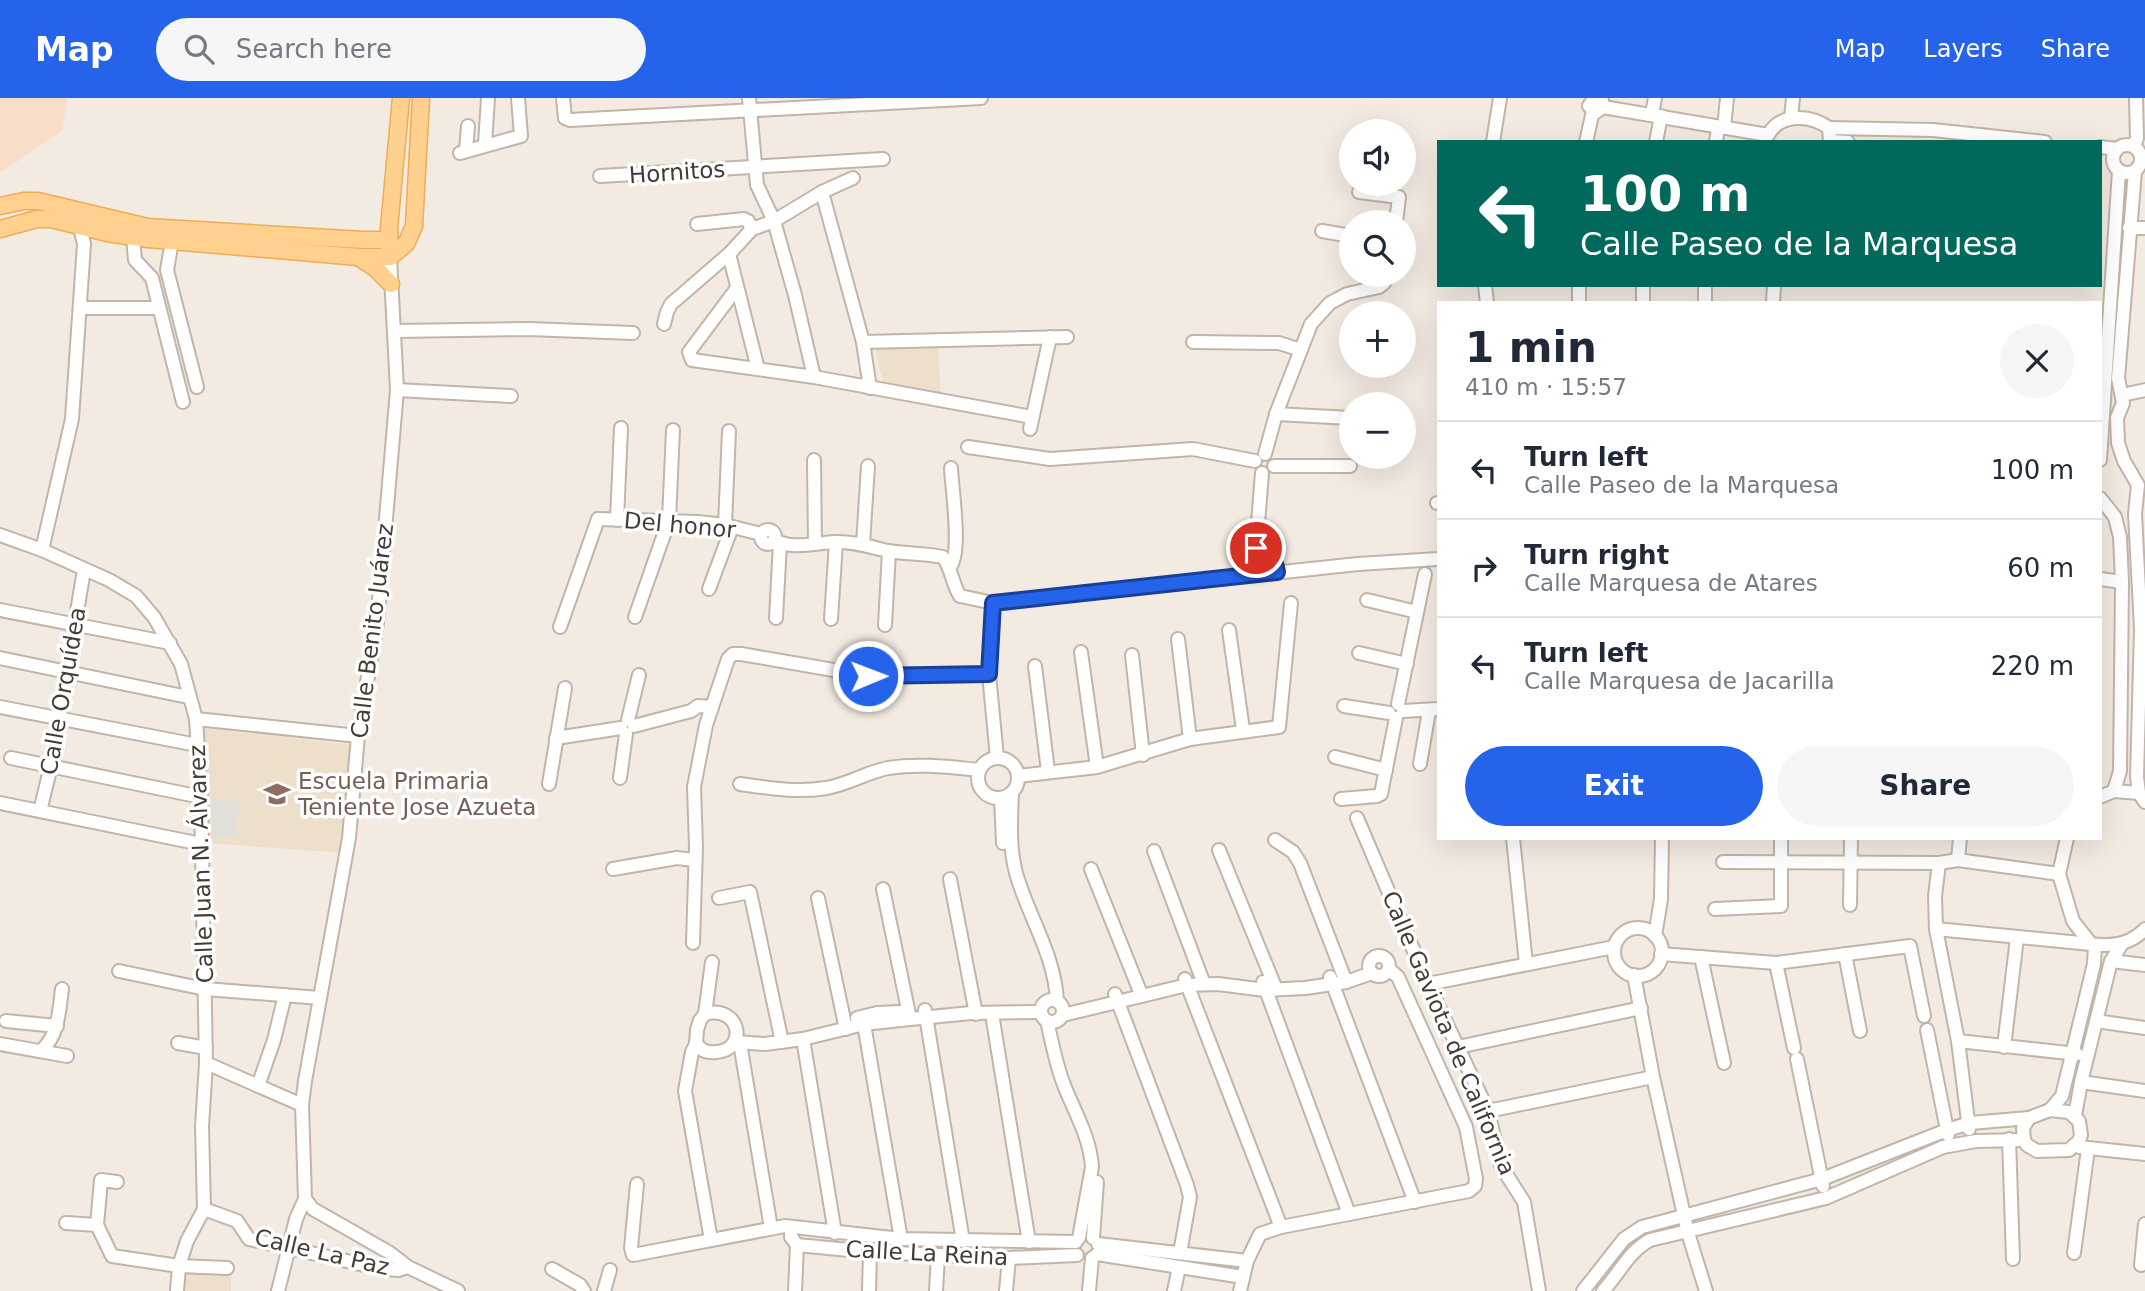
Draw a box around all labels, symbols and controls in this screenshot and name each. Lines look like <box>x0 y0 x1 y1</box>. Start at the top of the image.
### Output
search box <box>156 18 646 81</box>
text: Map <box>35 30 114 69</box>
icon: search <box>180 30 218 68</box>
text: Search here <box>236 34 392 64</box>
text: Map <box>1835 35 1885 63</box>
text: Layers <box>1923 35 2003 63</box>
text: Share <box>2041 35 2110 63</box>
map controls <box>1339 119 1416 469</box>
button: sound <box>1339 119 1416 196</box>
street label: Hornitos <box>628 156 726 188</box>
text: 100 m <box>1580 166 1750 223</box>
icon: left <box>1465 168 1556 259</box>
button: search <box>1339 210 1416 287</box>
text: Calle Paseo de la Marquesa <box>1580 225 2018 263</box>
button: + <box>1339 301 1416 378</box>
text: 1 min <box>1465 323 1597 372</box>
button: close <box>2000 324 2074 398</box>
text: 410 m · 15:57 <box>1465 374 1627 400</box>
button: − <box>1339 392 1416 469</box>
text: Turn left <box>1524 442 1648 472</box>
icon: left <box>1465 451 1503 489</box>
text: 100 m <box>1991 455 2074 485</box>
text: Calle Paseo de la Marquesa <box>1524 472 1839 498</box>
street label: Del honor <box>623 507 738 543</box>
pin <box>1226 518 1286 578</box>
street label: Calle Benito Juárez <box>346 522 398 740</box>
icon: arrive <box>1237 529 1275 567</box>
text: Turn right <box>1524 540 1669 570</box>
icon: right <box>1465 549 1503 587</box>
text: 60 m <box>2007 553 2074 583</box>
text: Calle Marquesa de Atares <box>1524 570 1818 596</box>
street label: Calle Orquídea <box>35 605 91 777</box>
text: Turn left <box>1524 638 1648 668</box>
position arrow <box>831 639 905 713</box>
icon: left <box>1465 647 1503 685</box>
text: 220 m <box>1991 651 2074 681</box>
text: Calle Marquesa de Jacarilla <box>1524 668 1835 694</box>
street label: Calle Juan N. Álvarez <box>183 744 218 984</box>
button: Exit <box>1465 746 1763 826</box>
button: Share <box>1777 746 2074 826</box>
place label: Escuela Primaria Teniente Jose Azueta <box>297 768 536 820</box>
school or university icon: Escuela Primaria Teniente Jose Azueta <box>262 779 292 809</box>
street label: Calle Gaviota de California <box>1377 887 1521 1179</box>
street label: Calle La Paz <box>252 1224 392 1280</box>
street label: Calle La Reina <box>845 1236 1009 1270</box>

